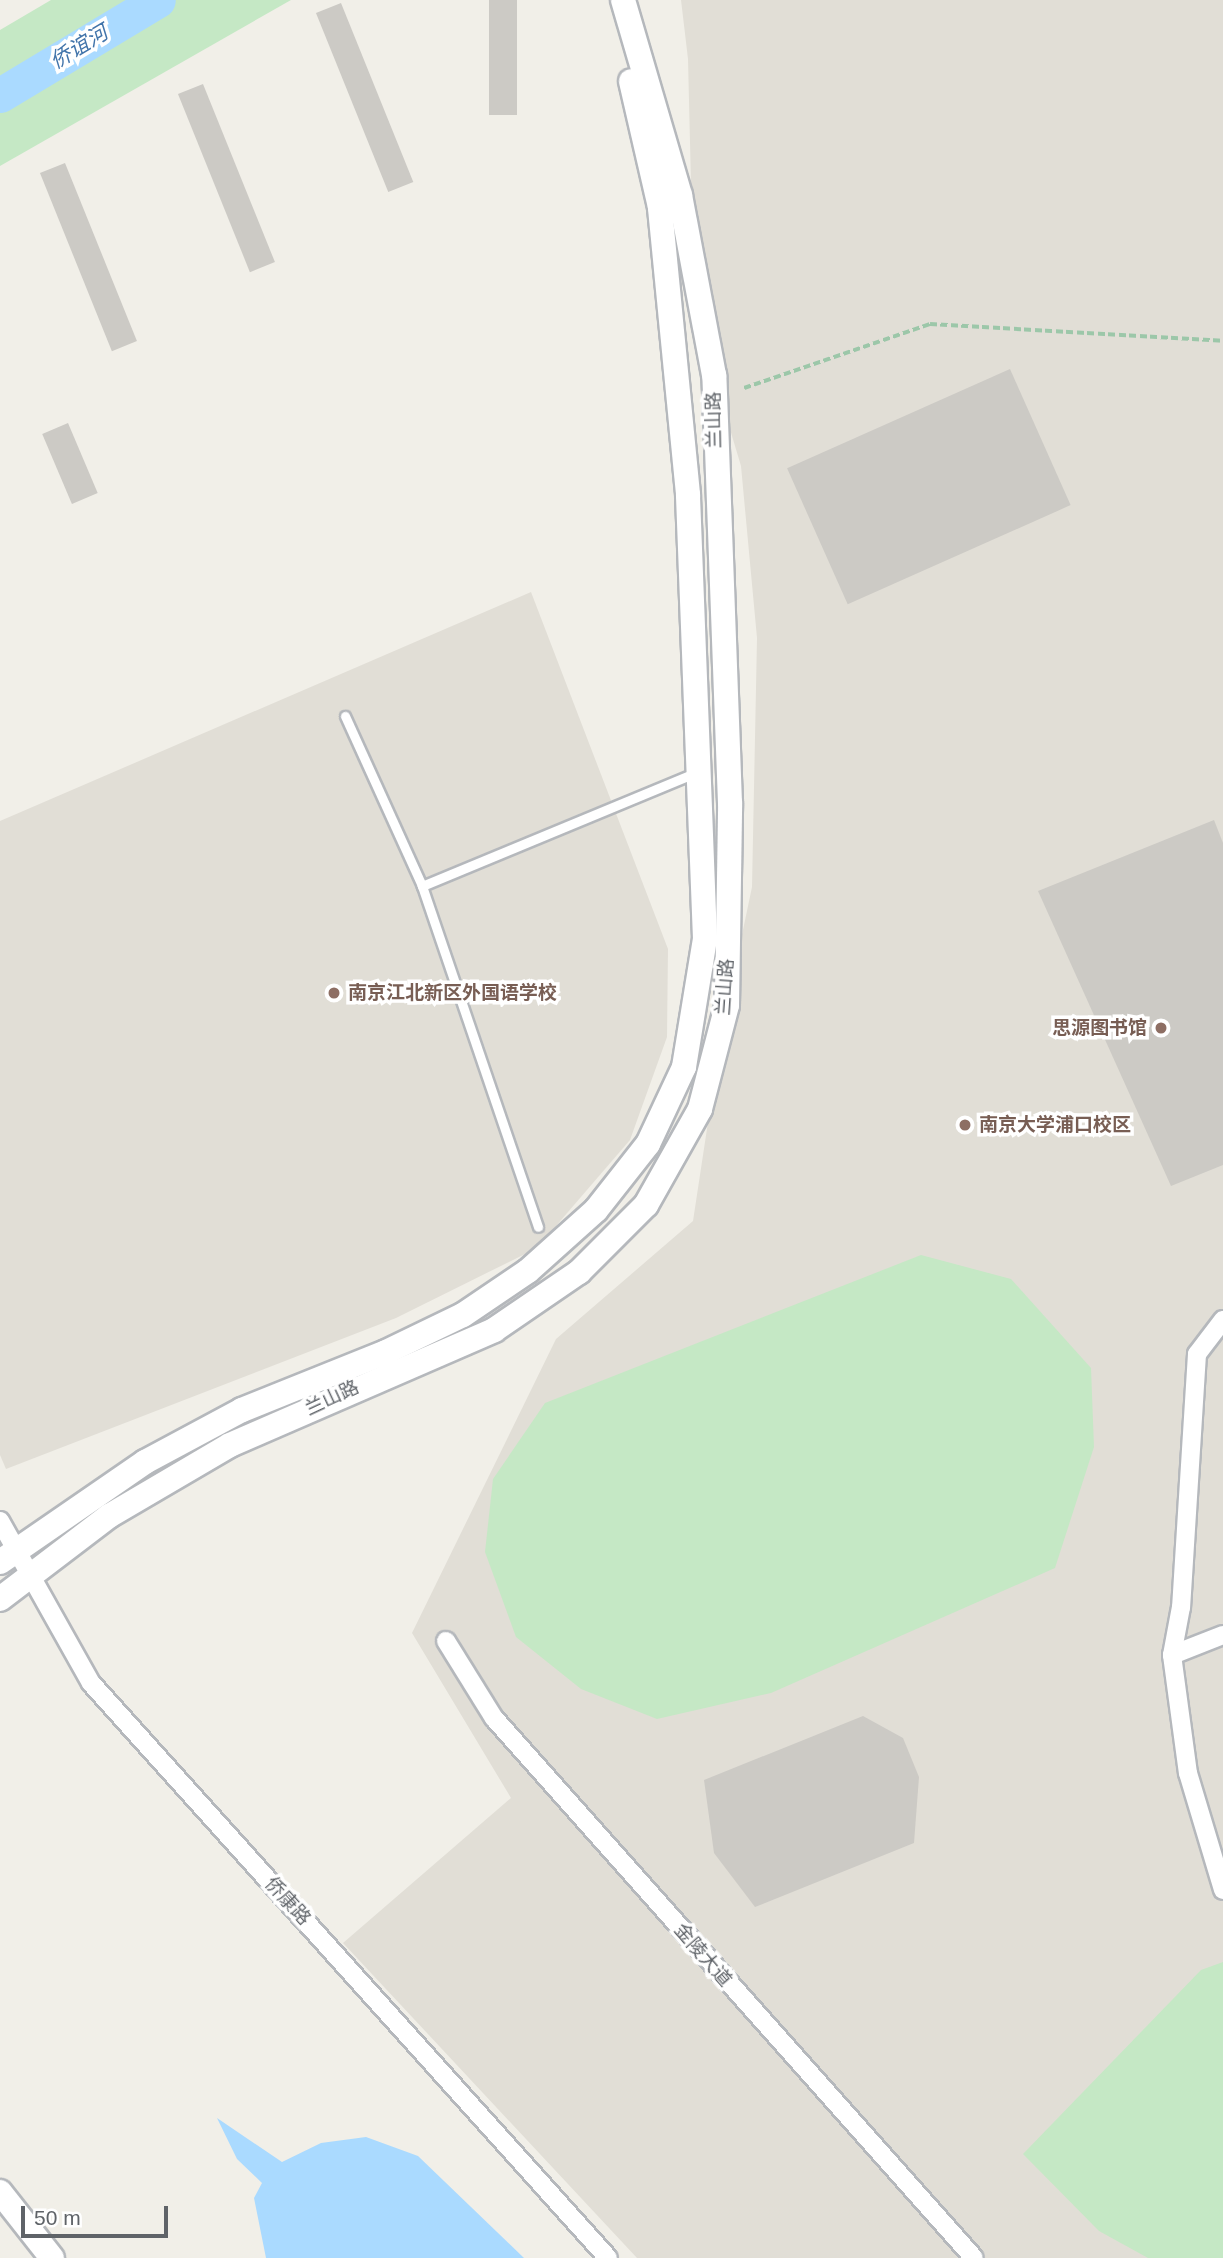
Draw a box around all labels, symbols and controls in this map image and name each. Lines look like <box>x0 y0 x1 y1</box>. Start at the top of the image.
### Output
water label: 侨谊河 <box>46 20 112 74</box>
street label: 兰山路 <box>702 391 726 449</box>
street label: 兰山路 <box>712 958 738 1016</box>
place label: 南京江北新区外国语学校 <box>348 982 557 1004</box>
marker: 南京江北新区外国语学校 <box>326 985 342 1001</box>
place label: 思源图书馆 <box>1052 1017 1147 1039</box>
marker: 思源图书馆 <box>1153 1020 1169 1036</box>
place label: 南京大学浦口校区 <box>979 1114 1131 1136</box>
marker: 南京大学浦口校区 <box>957 1117 973 1133</box>
street label: 兰山路 <box>301 1376 363 1420</box>
street label: 侨康路 <box>260 1872 316 1930</box>
street label: 金陵大道 <box>669 1919 737 1991</box>
scale bar <box>24 2192 172 2236</box>
text: 50 m <box>34 2206 81 2229</box>

